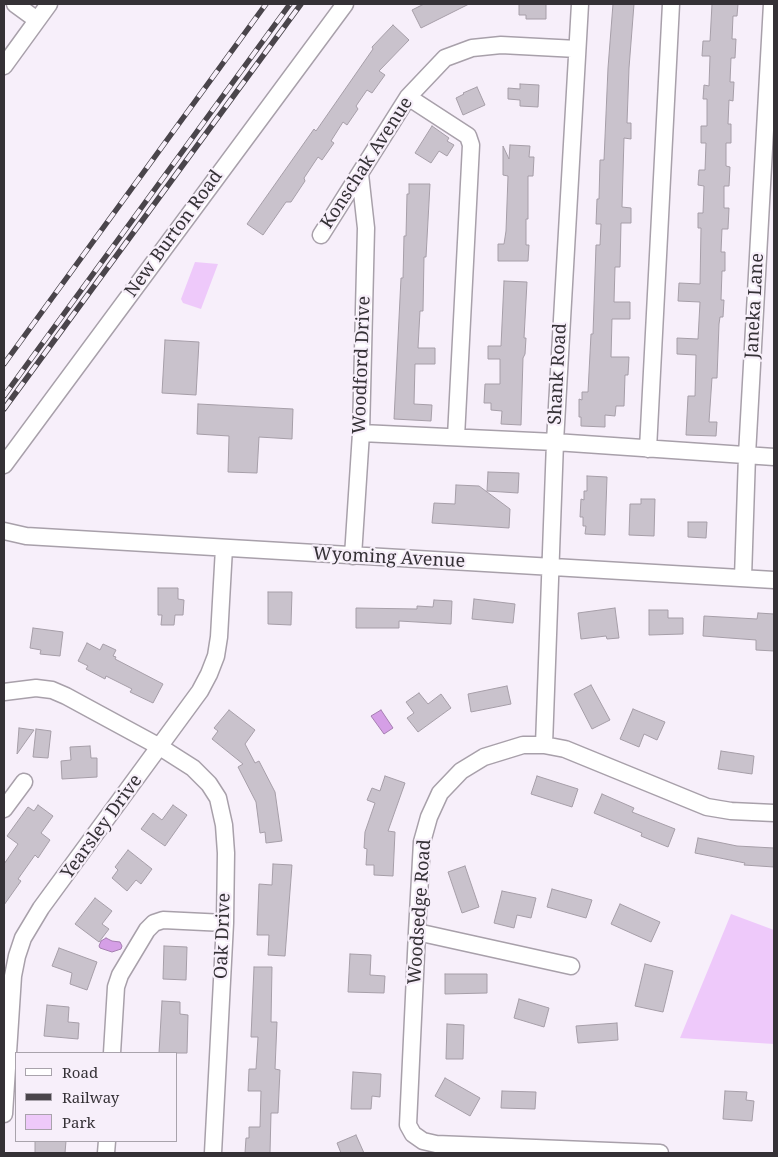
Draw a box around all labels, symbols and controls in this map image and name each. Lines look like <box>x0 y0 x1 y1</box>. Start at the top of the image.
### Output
street label: Konschak Avenue <box>316 93 418 233</box>
street label: New Burton Road <box>121 166 227 302</box>
street label: Janeka Lane <box>741 253 769 359</box>
street label: Woodford Drive <box>349 296 375 434</box>
street label: Shank Road <box>545 323 571 425</box>
street label: Wyoming Avenue <box>312 543 466 573</box>
street label: Yearsley Drive <box>57 771 147 883</box>
street label: Woodsedge Road <box>404 839 436 985</box>
street label: Oak Drive <box>211 893 235 979</box>
legend <box>15 1052 178 1142</box>
text: Road <box>62 1062 98 1082</box>
text: Railway <box>62 1087 119 1107</box>
text: Park <box>62 1112 95 1132</box>

